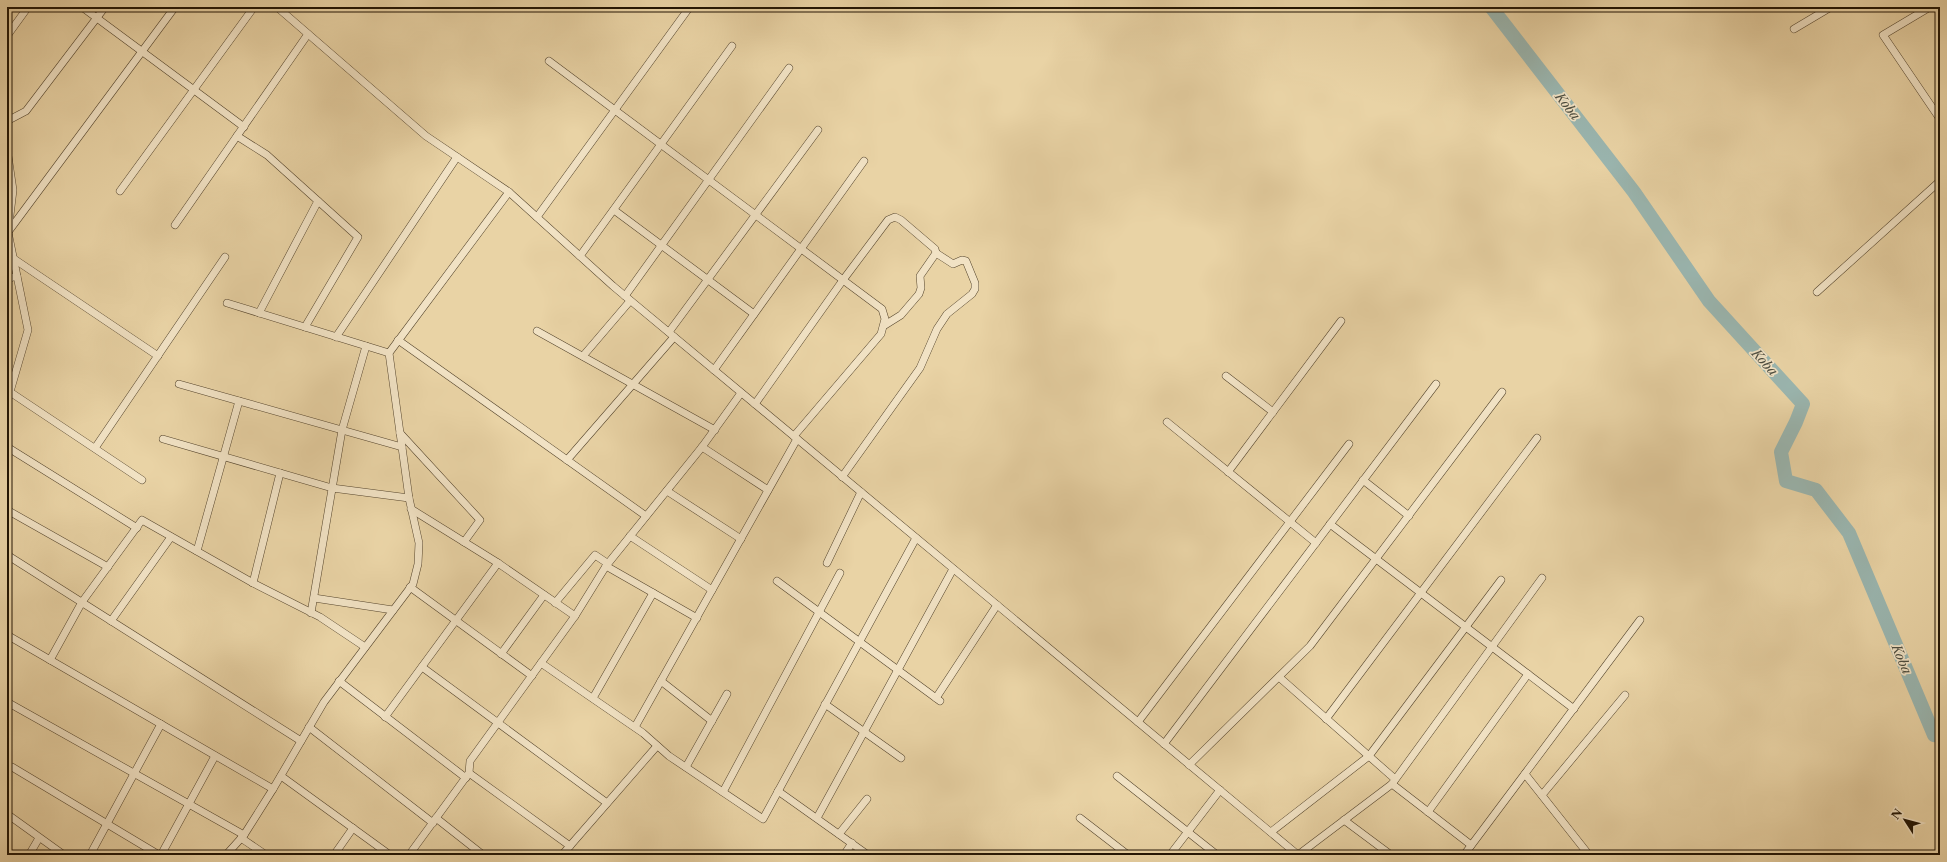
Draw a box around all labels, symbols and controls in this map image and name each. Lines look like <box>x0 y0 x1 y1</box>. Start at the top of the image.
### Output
water label: Koba <box>1552 88 1584 123</box>
water label: Koba <box>1748 344 1781 379</box>
water label: Koba <box>1888 641 1915 677</box>
north arrow <box>1885 800 1925 840</box>
text: N <box>1888 806 1906 822</box>

